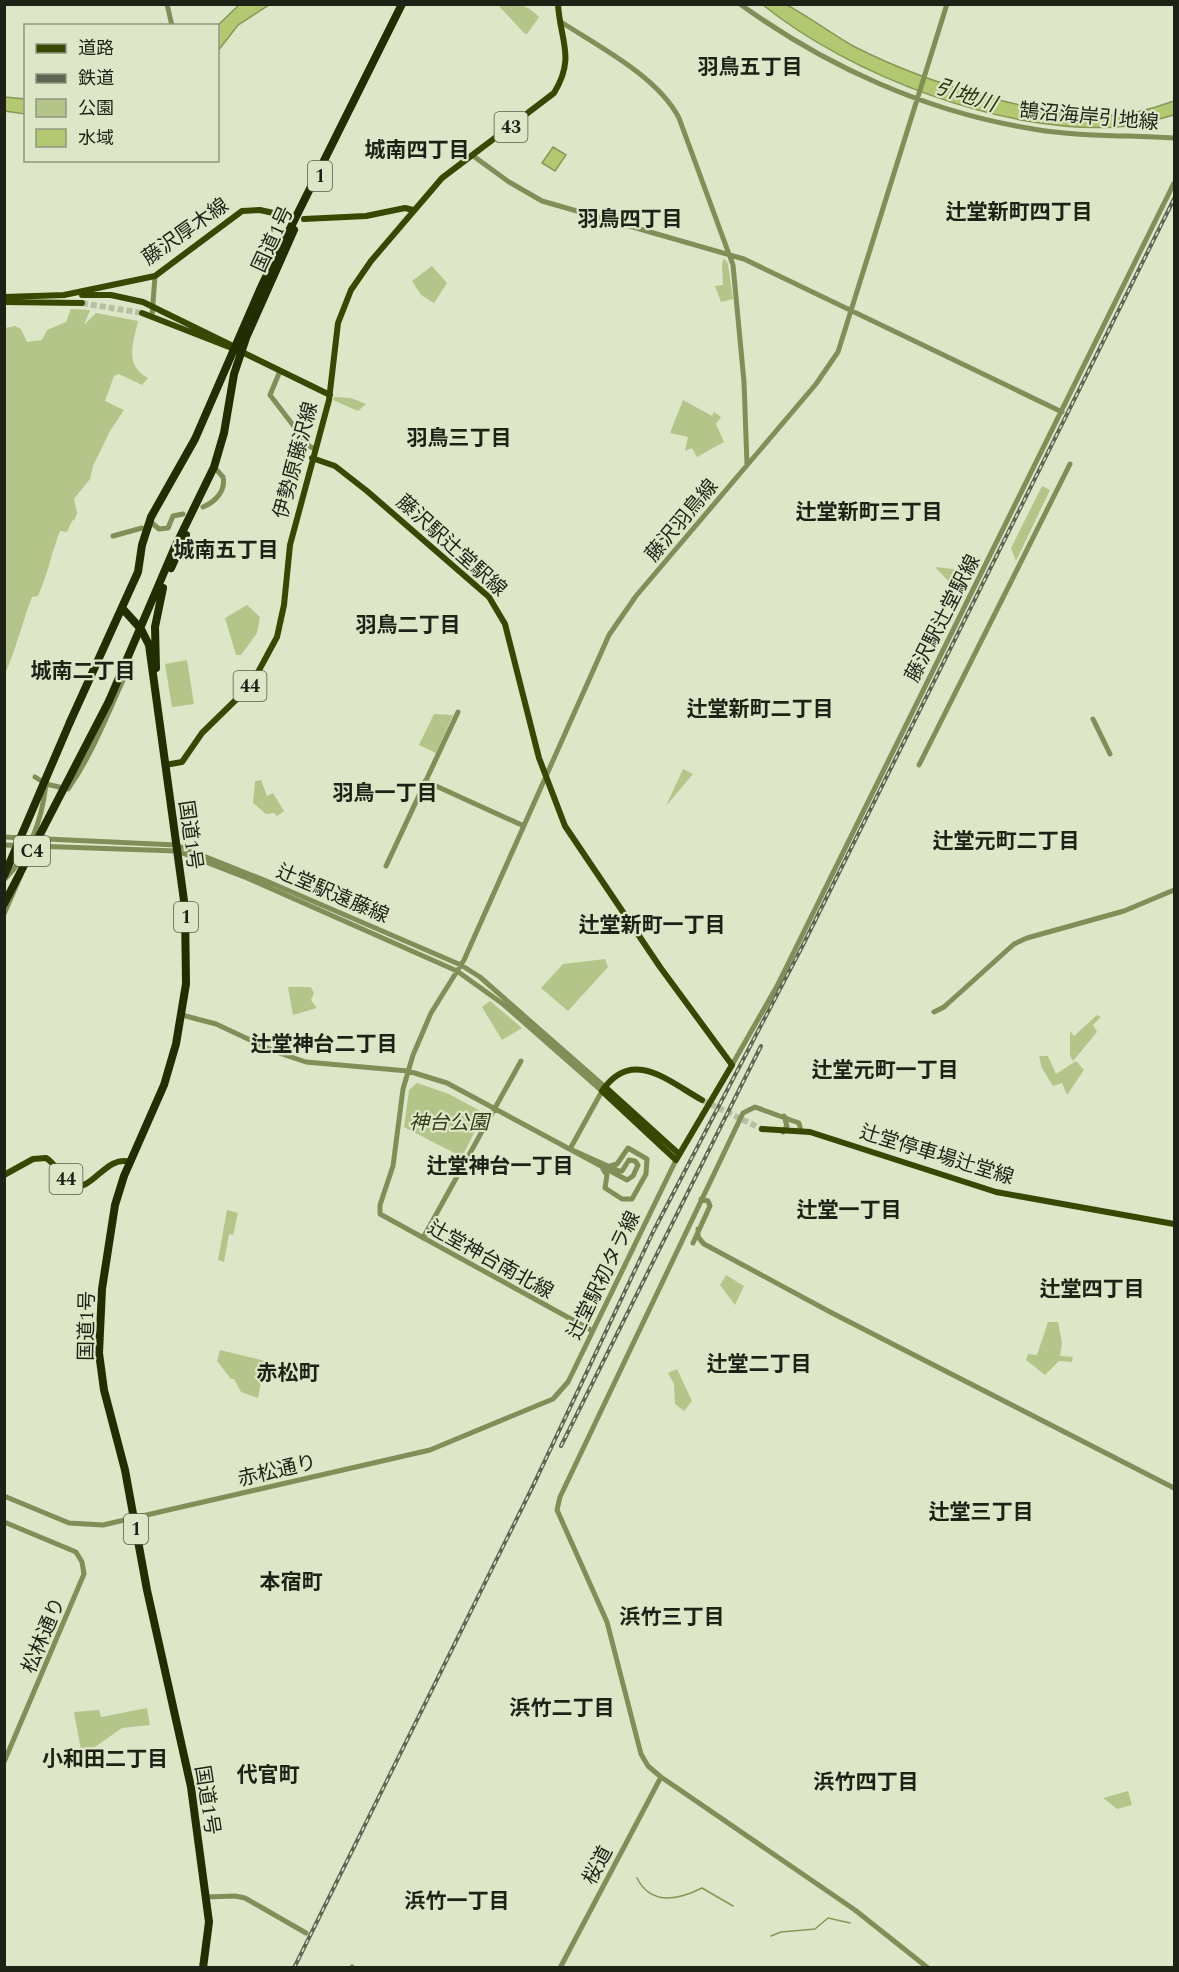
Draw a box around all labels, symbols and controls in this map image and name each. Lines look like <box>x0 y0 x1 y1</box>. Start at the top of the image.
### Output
legend <box>24 24 219 162</box>
text: 道路 <box>78 35 114 62</box>
district label: 羽鳥五丁目 <box>698 52 803 84</box>
text: 鉄道 <box>78 65 114 92</box>
water label: 引地川 <box>931 71 1002 122</box>
text: 公園 <box>78 95 114 122</box>
street label: 鵠沼海岸引地線 <box>1018 96 1160 138</box>
road number: 43 <box>494 112 528 142</box>
text: 水域 <box>78 125 114 152</box>
district label: 城南四丁目 <box>365 135 470 167</box>
road number: 1 <box>308 161 332 191</box>
street label: 藤沢厚木線 <box>136 191 235 273</box>
district label: 辻堂新町四丁目 <box>946 197 1093 229</box>
street label: 国道1号 <box>245 201 301 277</box>
district label: 羽鳥四丁目 <box>578 204 683 236</box>
street label: 伊勢原藤沢線 <box>266 398 326 522</box>
district label: 羽鳥三丁目 <box>407 423 512 455</box>
street label: 藤沢羽鳥線 <box>638 473 725 569</box>
street label: 藤沢駅辻堂駅線 <box>389 488 513 604</box>
district label: 辻堂新町三丁目 <box>796 497 943 529</box>
district label: 城南五丁目 <box>174 535 279 567</box>
street label: 藤沢駅辻堂駅線 <box>898 549 988 688</box>
district label: 羽鳥二丁目 <box>356 610 461 642</box>
district label: 城南二丁目 <box>31 656 136 688</box>
road number: 44 <box>234 671 266 701</box>
district label: 辻堂新町二丁目 <box>687 694 834 726</box>
district label: 羽鳥一丁目 <box>333 778 438 810</box>
street label: 国道1号 <box>170 798 210 872</box>
district label: 辻堂元町二丁目 <box>933 826 1080 858</box>
road number: C4 <box>14 836 50 866</box>
street label: 辻堂駅遠藤線 <box>272 857 394 931</box>
road number: 1 <box>174 902 198 932</box>
district label: 辻堂新町一丁目 <box>579 910 726 942</box>
district label: 辻堂神台二丁目 <box>251 1029 398 1061</box>
district label: 辻堂元町一丁目 <box>812 1055 959 1087</box>
park label: 神台公園 <box>409 1108 492 1138</box>
street label: 辻堂停車場辻堂線 <box>856 1117 1018 1193</box>
district label: 辻堂神台一丁目 <box>427 1151 574 1183</box>
road number: 44 <box>50 1164 82 1194</box>
district label: 辻堂一丁目 <box>797 1195 902 1227</box>
street label: 辻堂駅初タラ線 <box>560 1206 648 1345</box>
street label: 辻堂神台南北線 <box>422 1213 559 1307</box>
district label: 辻堂四丁目 <box>1040 1274 1145 1306</box>
street label: 国道1号 <box>71 1291 103 1361</box>
district label: 辻堂二丁目 <box>707 1349 812 1381</box>
district label: 赤松町 <box>257 1358 320 1390</box>
street label: 赤松通り <box>235 1447 320 1495</box>
district label: 辻堂三丁目 <box>929 1497 1034 1529</box>
road number: 1 <box>124 1514 148 1544</box>
district label: 本宿町 <box>260 1567 323 1599</box>
street label: 松林通り <box>14 1593 73 1678</box>
district label: 浜竹三丁目 <box>620 1602 725 1634</box>
district label: 浜竹二丁目 <box>510 1693 615 1725</box>
district label: 小和田二丁目 <box>42 1744 168 1776</box>
district label: 代官町 <box>237 1760 300 1792</box>
street label: 国道1号 <box>187 1763 227 1837</box>
district label: 浜竹四丁目 <box>814 1767 919 1799</box>
street label: 桜道 <box>575 1841 621 1890</box>
district label: 浜竹一丁目 <box>405 1886 510 1918</box>

